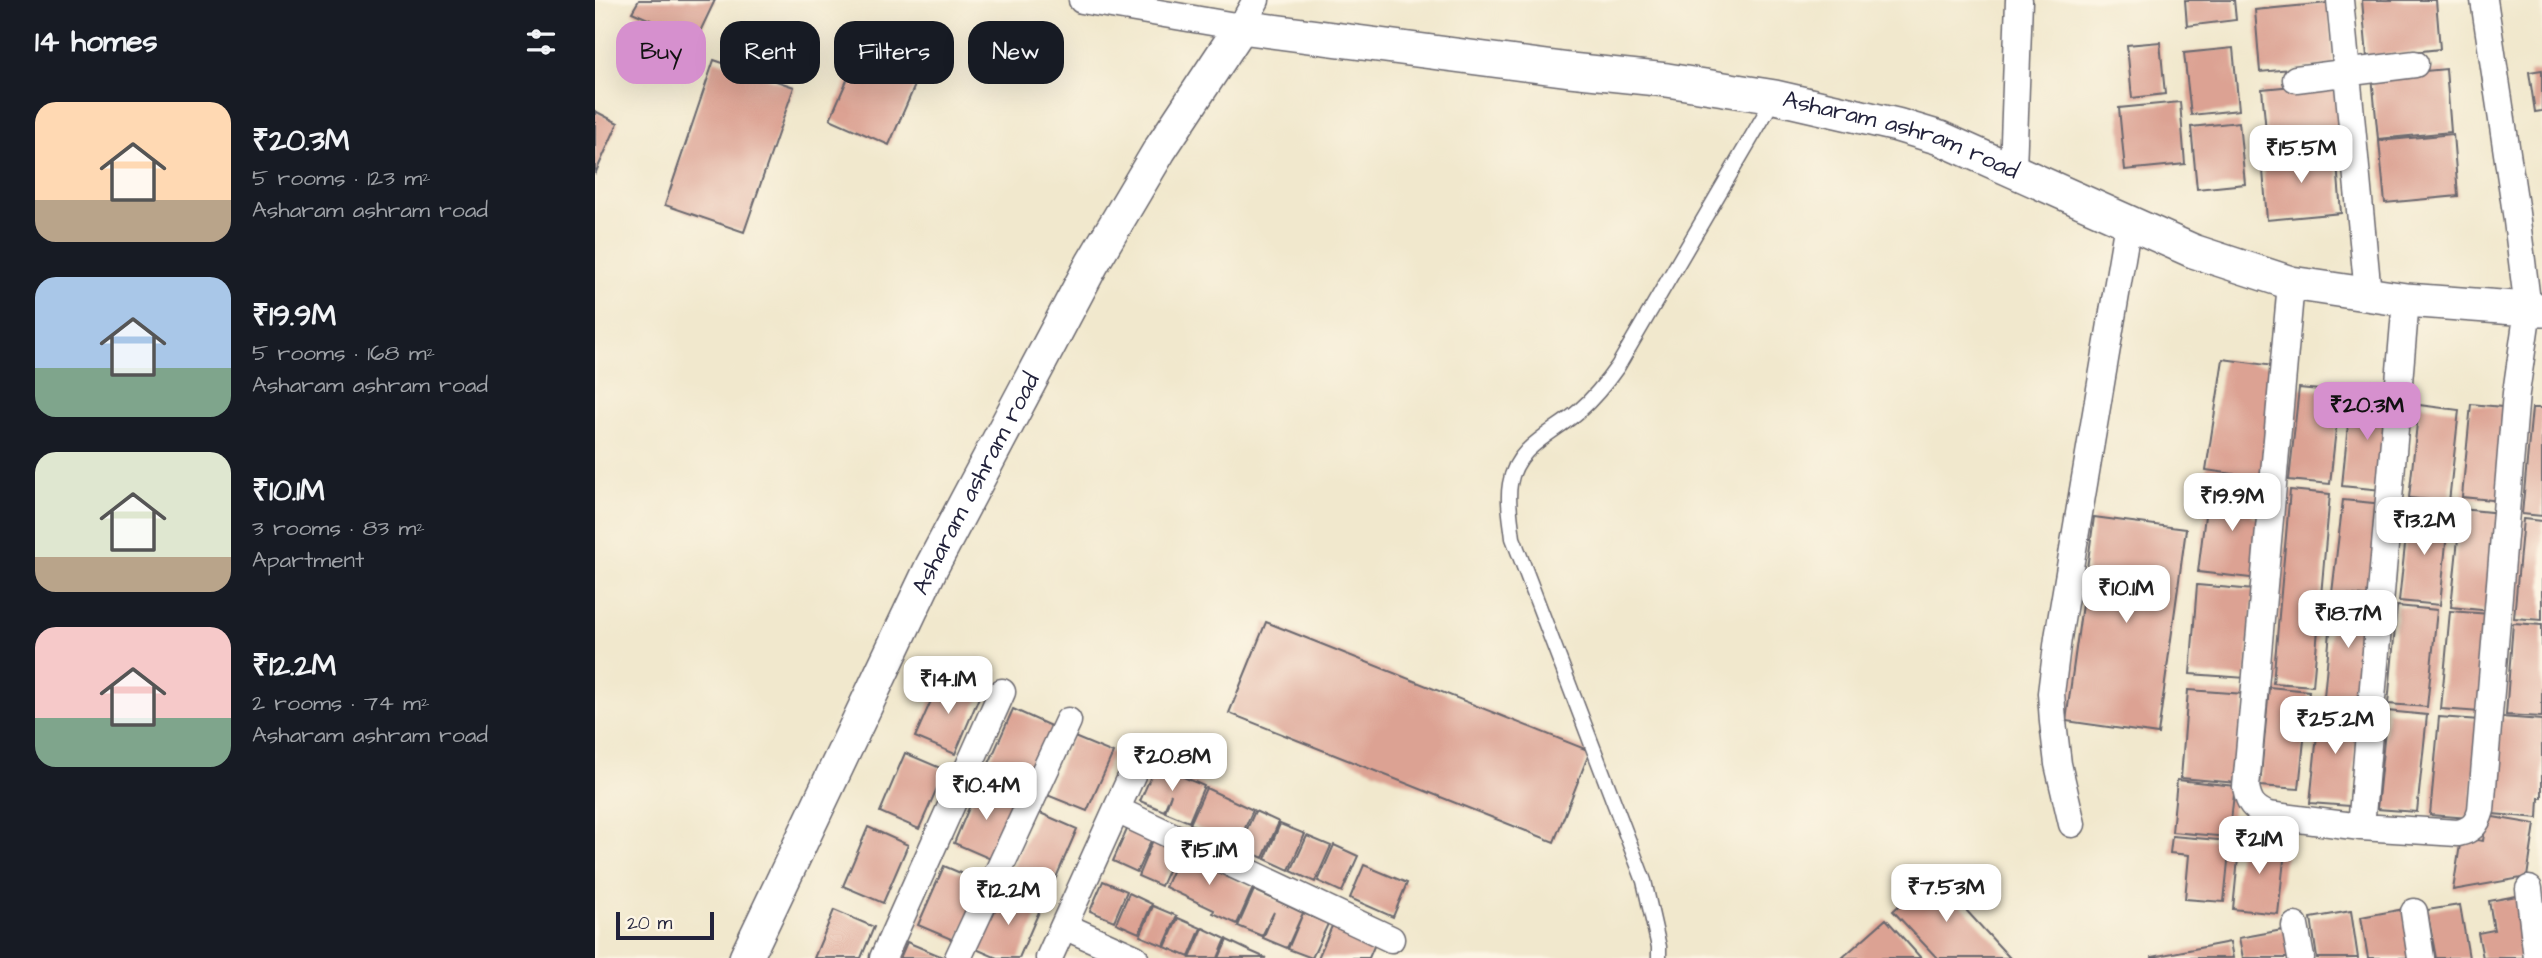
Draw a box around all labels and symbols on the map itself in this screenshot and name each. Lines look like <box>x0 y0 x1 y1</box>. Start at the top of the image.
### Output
street label: Asharam ashram road <box>1779 82 2024 188</box>
pin: ₹15.5M <box>2244 125 2358 185</box>
street label: Asharam ashram road <box>904 367 1048 601</box>
pin: ₹20.3M <box>2310 382 2424 442</box>
pin: ₹19.9M <box>2175 474 2289 533</box>
pin: ₹13.2M <box>2367 498 2481 557</box>
pin: ₹10.1M <box>2069 566 2183 625</box>
pin: ₹18.7M <box>2291 590 2405 650</box>
pin: ₹14.1M <box>891 656 1005 716</box>
pin: ₹25.2M <box>2278 696 2392 756</box>
pin: ₹20.8M <box>1115 734 1229 793</box>
pin: ₹10.4M <box>929 762 1043 822</box>
pin: ₹21M <box>2218 816 2300 876</box>
pin: ₹15.1M <box>1152 828 1266 887</box>
pin: ₹7.53M <box>1889 864 2003 924</box>
pin: ₹12.2M <box>951 867 1065 927</box>
scale bar <box>616 909 714 941</box>

